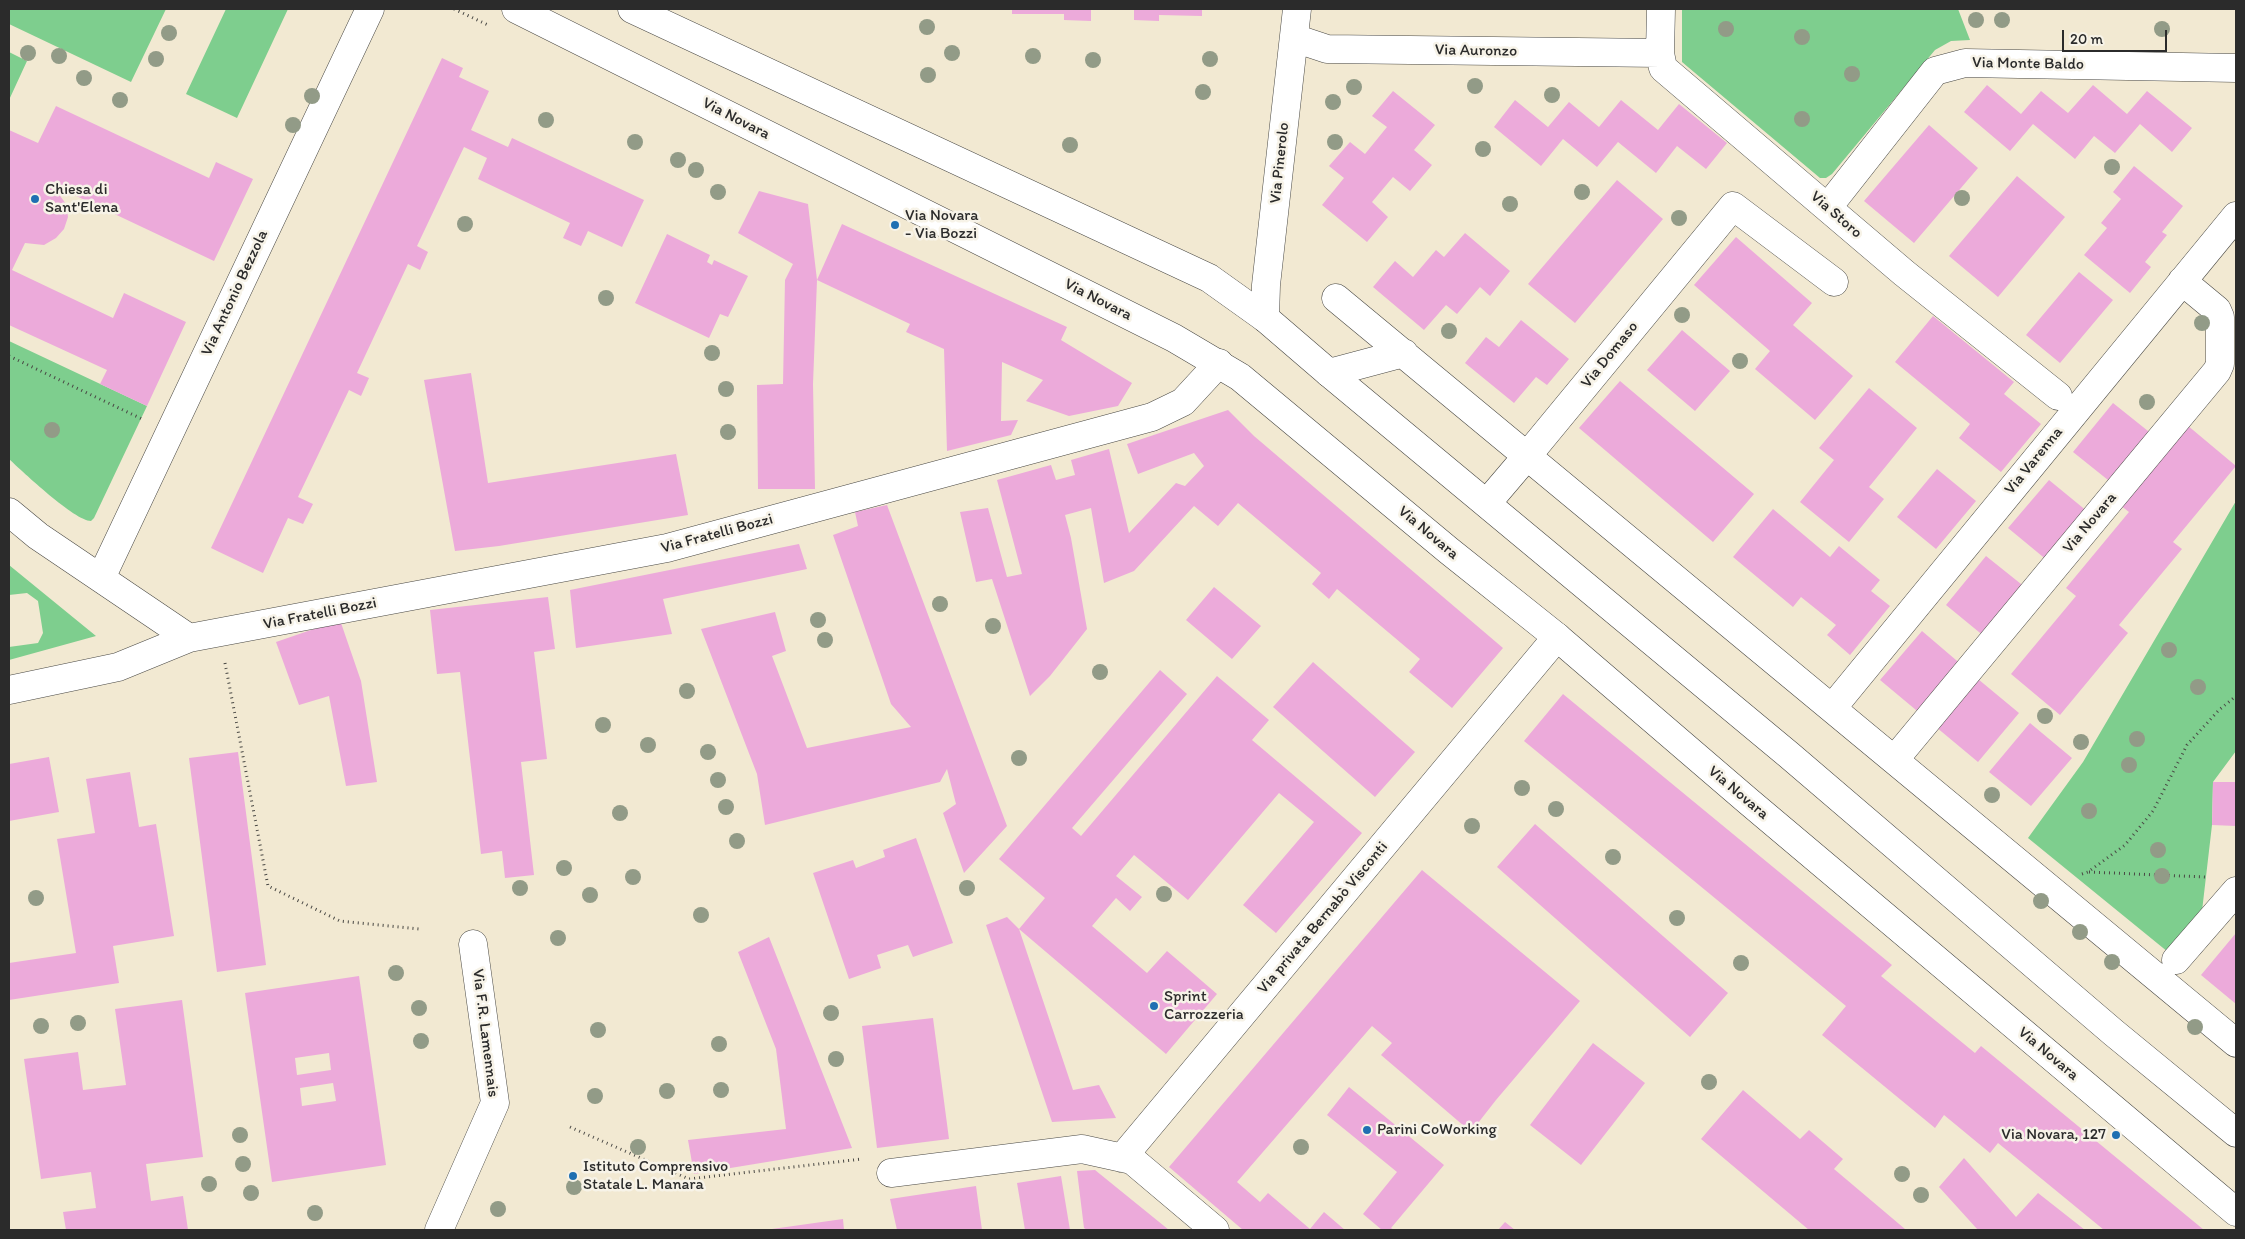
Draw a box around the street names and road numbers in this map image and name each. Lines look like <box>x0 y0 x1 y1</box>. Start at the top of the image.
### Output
street label: Via Auronzo <box>1435 41 1517 61</box>
street label: Via Monte Baldo <box>1972 53 2084 75</box>
street label: Via Novara <box>699 94 773 144</box>
street label: Via Pinerolo <box>1266 121 1294 205</box>
street label: Via Storo <box>1806 187 1866 243</box>
street label: Via Antonio Bezzola <box>197 227 273 359</box>
street label: Via Novara <box>1061 275 1135 325</box>
street label: Via Domaso <box>1577 318 1643 392</box>
street label: Via Varenna <box>2001 423 2067 499</box>
street label: Via Novara <box>2059 489 2121 557</box>
street label: Via Novara <box>1394 502 1462 564</box>
street label: Via Fratelli Bozzi <box>659 510 775 558</box>
street label: Via Fratelli Bozzi <box>262 594 378 634</box>
street label: Via Novara <box>1704 762 1772 824</box>
street label: Via privata Bernabò Visconti <box>1254 838 1392 998</box>
street label: Via F.R. Lamennais <box>468 968 502 1098</box>
street label: Via Novara <box>2014 1023 2082 1085</box>

